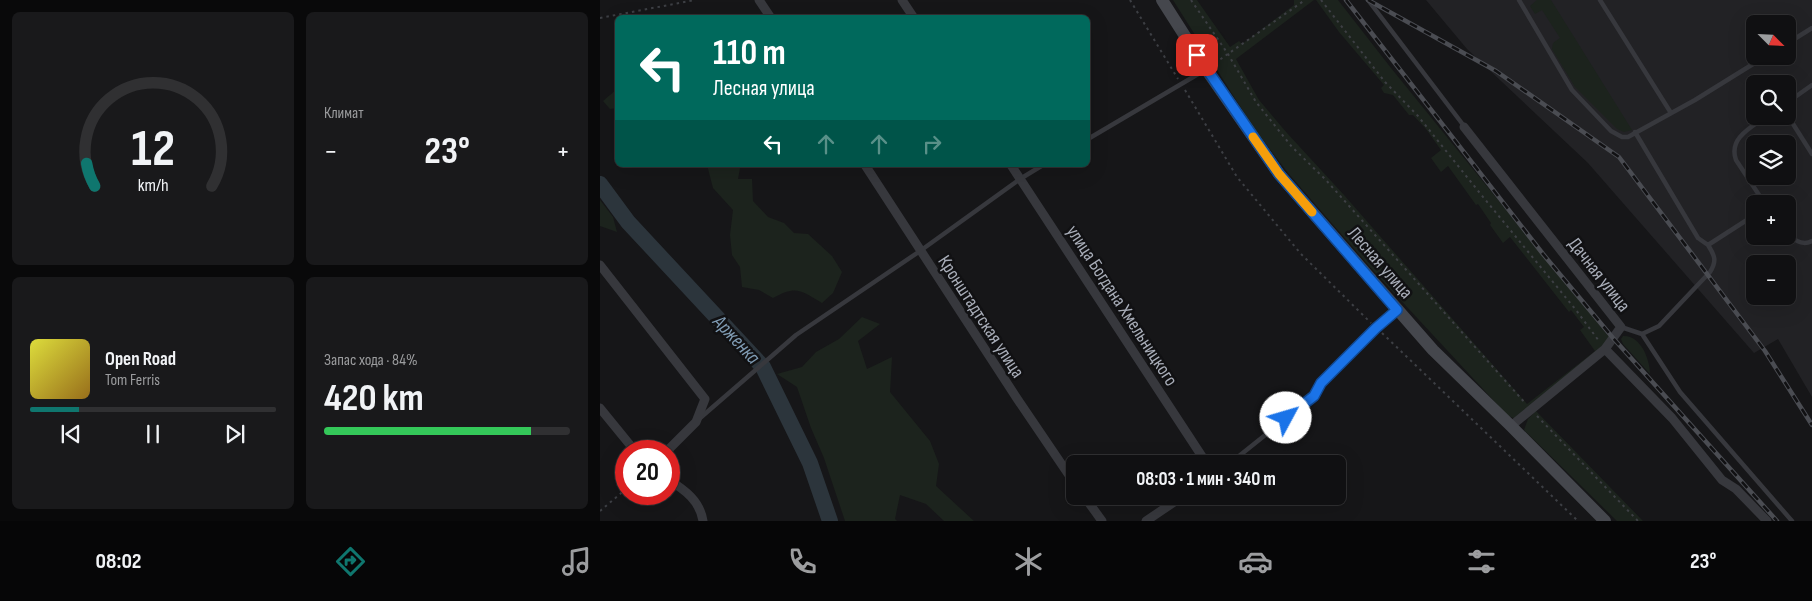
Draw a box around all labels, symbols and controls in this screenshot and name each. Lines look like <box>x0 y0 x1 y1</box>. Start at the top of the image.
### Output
north arrow <box>1746 15 1796 65</box>
map controls <box>1746 15 1796 305</box>
text: 110 m <box>713 32 786 75</box>
pin <box>1176 34 1218 76</box>
icon: left <box>630 35 695 100</box>
icon: arrive <box>1183 41 1211 69</box>
text: Лесная улица <box>713 75 815 102</box>
button: search <box>1746 75 1796 125</box>
text: Климат <box>324 104 364 123</box>
text: 12 <box>131 118 175 181</box>
text: 23° <box>424 129 470 174</box>
icon: left <box>759 130 787 158</box>
icon: ahead <box>812 130 840 158</box>
icon: ahead <box>865 130 893 158</box>
icon: right <box>918 130 946 158</box>
text: − <box>324 135 338 168</box>
text: + <box>556 135 570 168</box>
button: layers <box>1746 135 1796 185</box>
text: km/h <box>138 175 168 196</box>
button: + <box>1746 195 1796 245</box>
street label: улица Богдана Хмельницкого <box>1061 221 1182 391</box>
street label: Лесная улица <box>1342 222 1417 304</box>
street label: Дачная улица <box>1563 233 1635 317</box>
street label: Кронштадтская улица <box>933 251 1029 382</box>
button: − <box>1746 255 1796 305</box>
water label: Арженка <box>707 309 765 369</box>
text: Open Road <box>105 348 176 371</box>
text: Запас хода · 84% <box>324 351 418 370</box>
text: Tom Ferris <box>105 371 160 390</box>
text: 420 km <box>324 376 424 421</box>
position arrow <box>1259 391 1311 443</box>
icon: previous <box>57 420 85 448</box>
icon: pause <box>139 420 167 448</box>
icon: next <box>221 420 249 448</box>
speed limit sign: 20 <box>615 440 680 505</box>
text: 08:03 · 1 мин · 340 m <box>1136 468 1276 491</box>
icon: directions <box>333 544 368 579</box>
icon: music <box>559 544 594 579</box>
icon: phone <box>785 544 820 579</box>
icon: climate <box>1011 544 1046 579</box>
icon: car <box>1238 544 1273 579</box>
icon: filters <box>1464 544 1499 579</box>
text: 08:02 <box>96 548 142 575</box>
text: 23° <box>1690 548 1716 575</box>

